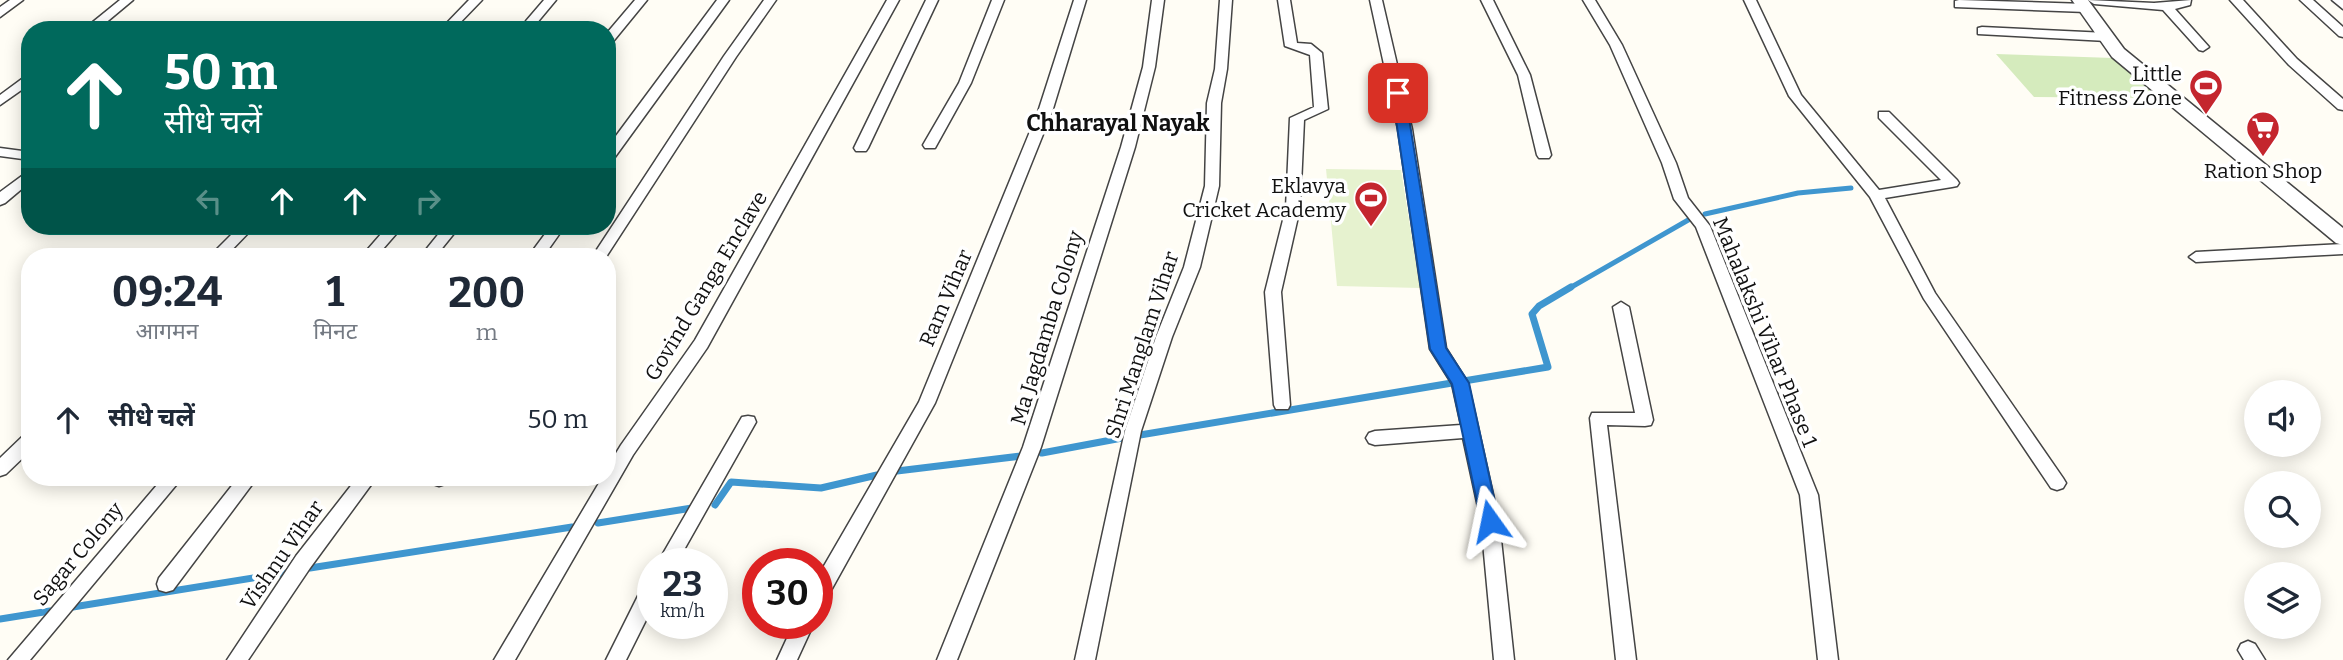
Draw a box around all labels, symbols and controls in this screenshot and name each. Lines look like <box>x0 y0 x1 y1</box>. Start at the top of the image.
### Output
text: 50 m <box>164 43 277 102</box>
icon: ahead <box>49 49 140 140</box>
place label: Little Fitness Zone <box>2058 61 2182 111</box>
pin <box>1368 63 1428 123</box>
sports icon: Little Fitness Zone <box>2187 67 2225 116</box>
icon: arrive <box>1379 74 1417 112</box>
text: सीधे चलें <box>164 103 262 141</box>
district label: Chharayal Nayak <box>1026 109 1210 137</box>
supermarket icon: Ration Shop <box>2244 109 2282 158</box>
place label: Ration Shop <box>2204 158 2322 184</box>
place label: Eklavya Cricket Academy <box>1182 173 1347 223</box>
sports icon: Eklavya Cricket Academy <box>1352 179 1390 228</box>
icon: left <box>190 182 228 220</box>
icon: ahead <box>263 182 301 220</box>
icon: ahead <box>336 182 374 220</box>
icon: right <box>409 182 447 220</box>
street label: Govind Ganga Enclave <box>639 186 773 386</box>
street label: Mahalakshi Vihar Phase 1 <box>1707 213 1823 451</box>
street label: Ma Jagdamba Colony <box>1005 227 1089 428</box>
street label: Ram Vihar <box>914 246 978 350</box>
street label: Shri Manglam Vihar <box>1100 248 1184 442</box>
text: 09:24 <box>112 267 222 317</box>
text: 1 <box>326 267 344 317</box>
text: 200 <box>448 268 525 318</box>
text: आगमन <box>136 317 199 345</box>
text: मिनट <box>313 317 357 345</box>
text: m <box>476 318 498 346</box>
map controls <box>2244 380 2321 639</box>
button: sound <box>2244 380 2321 457</box>
icon: ahead <box>49 401 87 439</box>
text: सीधे चलें <box>108 402 195 433</box>
text: 50 m <box>527 404 588 435</box>
button: search <box>2244 471 2321 548</box>
position arrow <box>1453 484 1527 558</box>
street label: Vishnu Vihar <box>235 495 329 615</box>
street label: Sagar Colony <box>27 496 129 611</box>
speed limit sign: 30 <box>742 548 833 639</box>
button: layers <box>2244 562 2321 639</box>
text: 23 <box>663 563 702 605</box>
text: km/h <box>660 600 705 622</box>

